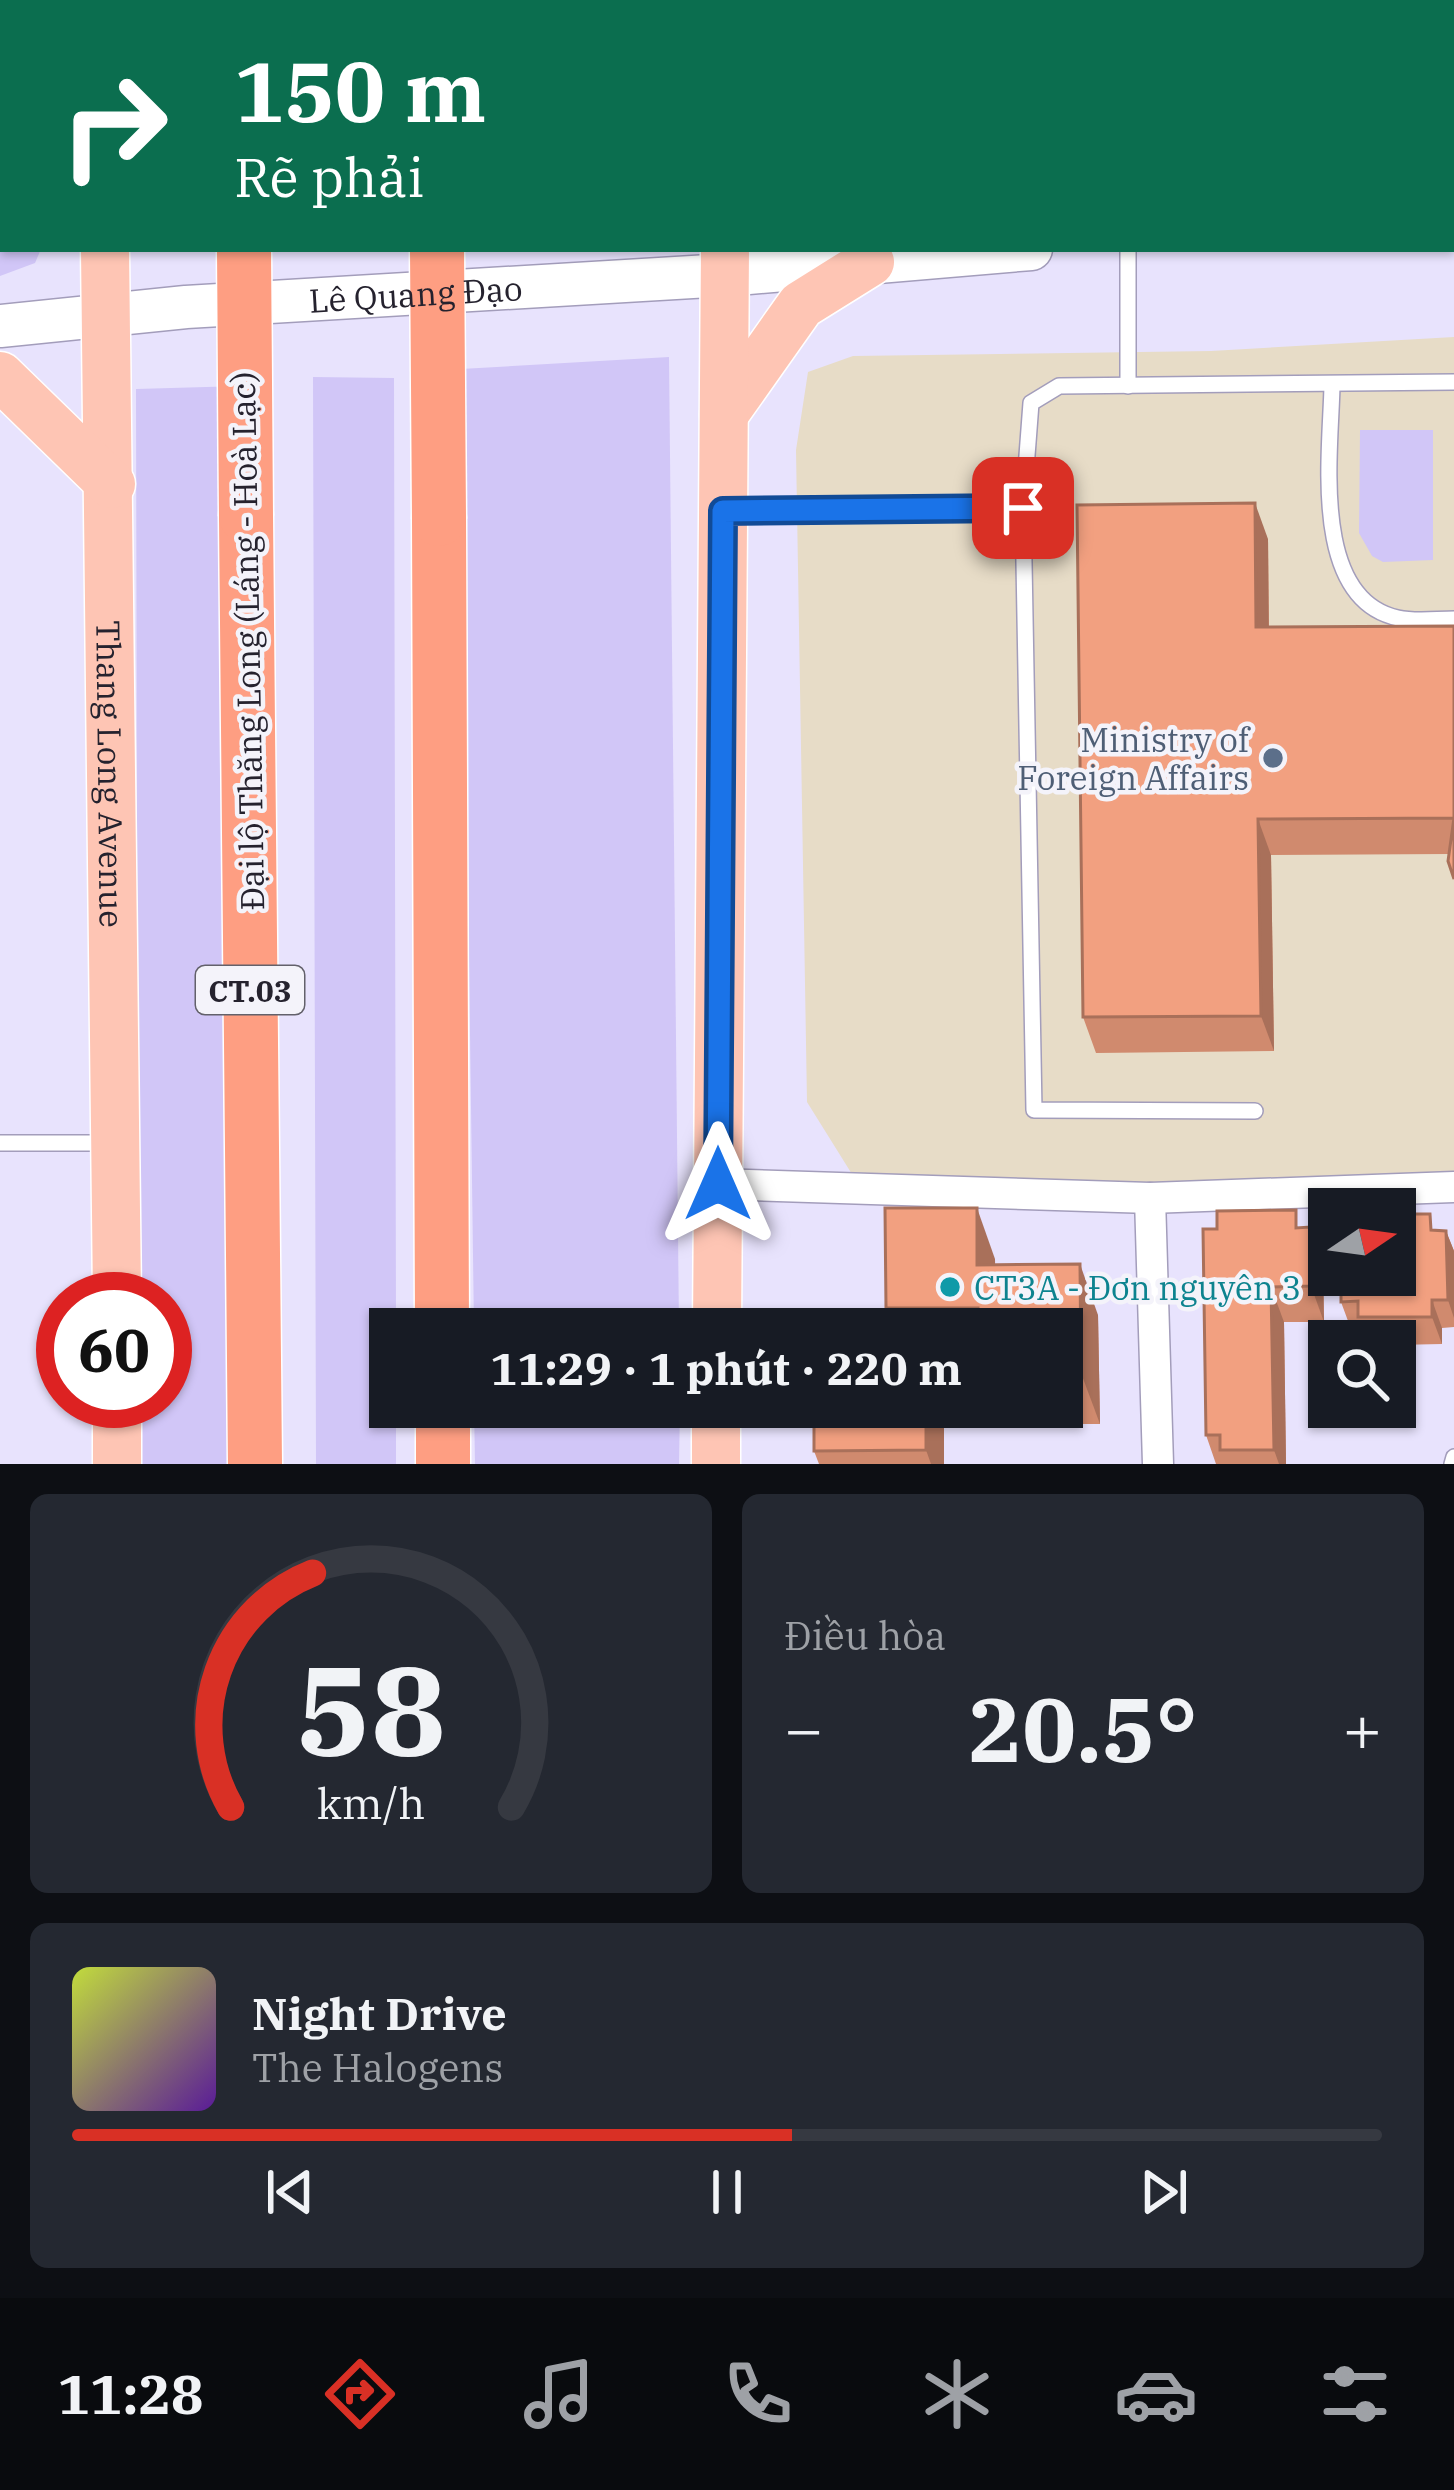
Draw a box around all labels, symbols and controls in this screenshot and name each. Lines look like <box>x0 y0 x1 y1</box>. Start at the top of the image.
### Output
text: 150 m <box>234 36 486 145</box>
icon: right <box>36 48 192 204</box>
text: Rẽ phải <box>234 142 424 212</box>
street label: Lê Quang Đạo <box>308 266 524 321</box>
street label: Đại lộ Thăng Long (Láng - Hoà Lạc) <box>221 371 273 911</box>
pin <box>972 457 1074 559</box>
icon: arrive <box>990 475 1056 541</box>
street label: Thang Long Avenue <box>88 620 134 928</box>
place label: Ministry of Foreign Affairs <box>1017 718 1252 799</box>
marker: Ministry of Foreign Affairs <box>1260 745 1286 771</box>
road number: CT.03 <box>196 966 304 1014</box>
position arrow <box>655 1121 781 1247</box>
north arrow <box>1308 1188 1416 1296</box>
map controls <box>1308 1188 1416 1428</box>
place label: CT3A - Đơn nguyên 3 <box>974 1266 1301 1309</box>
speed limit sign: 60 <box>36 1272 192 1428</box>
marker: CT3A - Đơn nguyên 3 <box>937 1274 963 1300</box>
button: search <box>1308 1320 1416 1428</box>
text: 11:29 · 1 phút · 220 m <box>490 1339 962 1397</box>
text: Điều hòa <box>784 1610 946 1661</box>
text: 58 <box>296 1628 446 1790</box>
text: 20.5° <box>968 1670 1198 1787</box>
text: − <box>784 1685 824 1771</box>
text: + <box>1342 1685 1382 1771</box>
text: km/h <box>317 1774 425 1830</box>
text: Night Drive <box>252 1984 507 2042</box>
text: The Halogens <box>252 2042 503 2093</box>
icon: previous <box>257 2159 323 2225</box>
icon: pause <box>694 2159 760 2225</box>
icon: next <box>1131 2159 1197 2225</box>
icon: directions <box>318 2352 402 2436</box>
icon: music <box>517 2352 601 2436</box>
icon: phone <box>716 2352 800 2436</box>
icon: climate <box>915 2352 999 2436</box>
icon: car <box>1114 2352 1198 2436</box>
icon: filters <box>1313 2352 1397 2436</box>
text: 11:28 <box>57 2359 203 2429</box>

